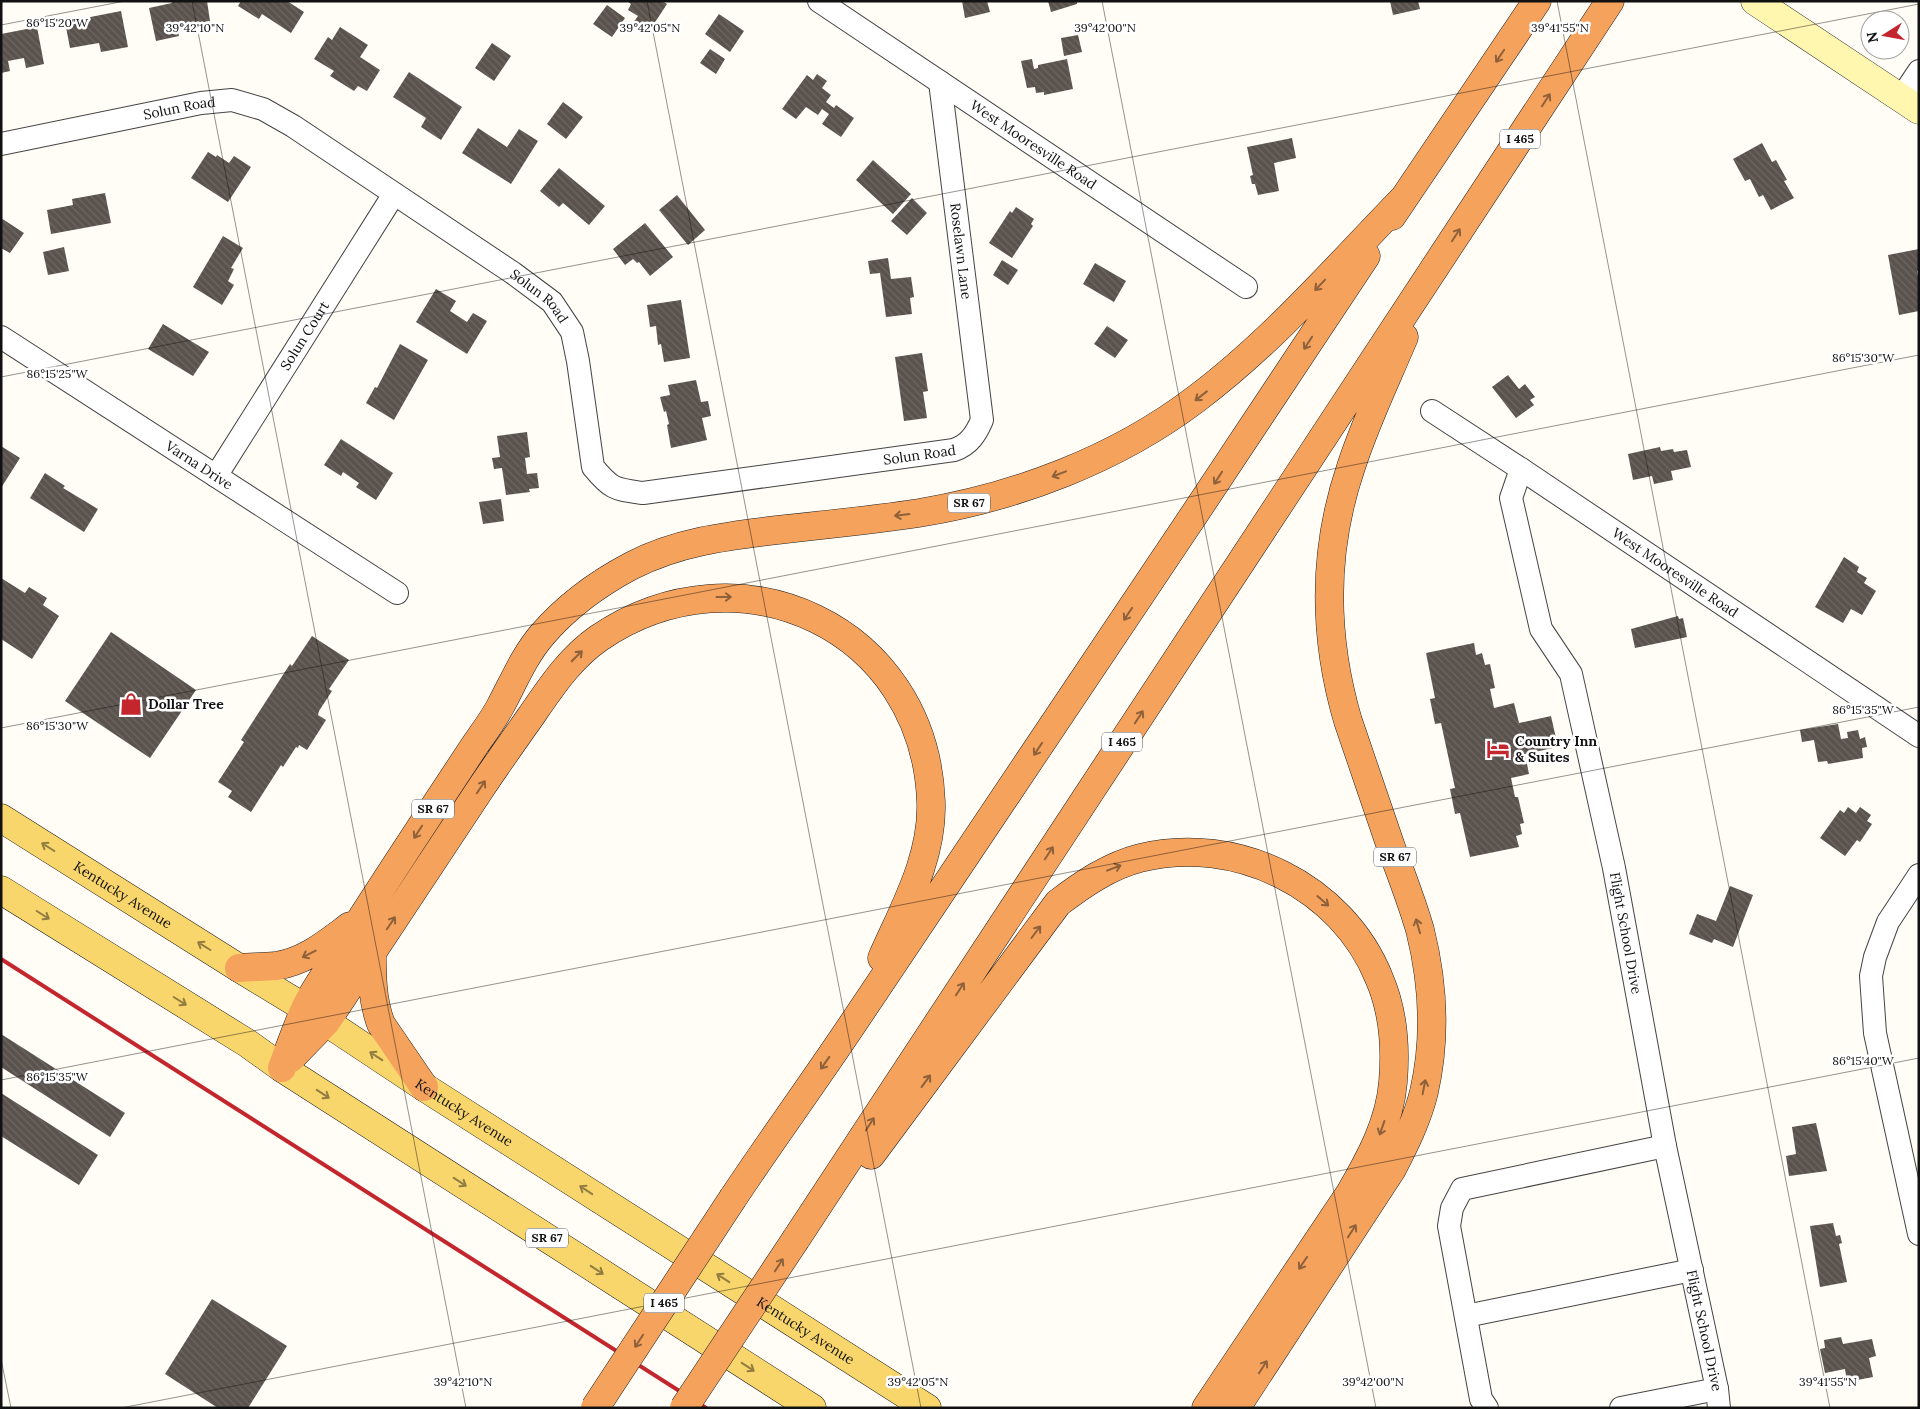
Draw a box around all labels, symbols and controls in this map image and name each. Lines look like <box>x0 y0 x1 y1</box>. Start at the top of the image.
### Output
north arrow <box>1860 10 1910 60</box>
text: 86°15'20"W <box>26 15 89 30</box>
text: 39°42'10"N <box>166 20 224 35</box>
text: 39°42'05"N <box>620 20 680 35</box>
text: 39°42'00"N <box>1074 20 1136 35</box>
text: 39°41'55"N <box>1531 20 1589 35</box>
text: N <box>1862 30 1882 45</box>
one-way arrow <box>1495 49 1505 63</box>
street label: Solun Road <box>142 93 216 124</box>
one-way arrow <box>1541 93 1551 107</box>
street label: West Mooresville Road <box>967 96 1100 193</box>
road number: I 465 <box>1500 130 1540 148</box>
street label: Roselawn Lane <box>946 202 976 301</box>
one-way arrow <box>1451 229 1461 243</box>
street label: Solun Road <box>507 265 572 326</box>
one-way arrow <box>1314 279 1326 291</box>
street label: Solun Court <box>276 297 333 374</box>
one-way arrow <box>1303 336 1313 350</box>
text: 86°15'30"W <box>1832 350 1895 365</box>
text: 86°15'25"W <box>26 366 89 381</box>
one-way arrow <box>1194 390 1207 401</box>
street label: Varna Drive <box>161 436 237 494</box>
street label: Solun Road <box>882 441 957 469</box>
one-way arrow <box>1052 470 1067 479</box>
one-way arrow <box>1213 471 1223 485</box>
road number: SR 67 <box>948 493 990 512</box>
one-way arrow <box>894 510 910 520</box>
street label: West Mooresville Road <box>1609 524 1742 621</box>
one-way arrow <box>716 592 732 602</box>
one-way arrow <box>1123 606 1133 620</box>
one-way arrow <box>571 650 583 663</box>
shop icon: Dollar Tree <box>118 691 144 717</box>
place label: Dollar Tree <box>148 695 224 713</box>
text: 86°15'35"W <box>1832 702 1895 717</box>
one-way arrow <box>1134 711 1144 725</box>
text: 86°15'30"W <box>26 718 89 733</box>
road number: I 465 <box>1102 732 1142 752</box>
place label: Country Inn & Suites <box>1515 732 1597 766</box>
hotel icon: Country Inn & Suites <box>1485 736 1511 762</box>
one-way arrow <box>1033 741 1043 755</box>
one-way arrow <box>476 781 486 795</box>
road number: SR 67 <box>412 800 454 819</box>
one-way arrow <box>413 824 423 838</box>
one-way arrow <box>41 842 55 852</box>
one-way arrow <box>1044 846 1054 860</box>
road number: SR 67 <box>1374 848 1416 866</box>
street label: Kentucky Avenue <box>70 857 176 933</box>
one-way arrow <box>1106 863 1121 872</box>
street label: Flight School Drive <box>1606 871 1646 996</box>
one-way arrow <box>1317 895 1330 907</box>
one-way arrow <box>35 911 49 921</box>
one-way arrow <box>386 916 396 930</box>
one-way arrow <box>1413 919 1423 935</box>
one-way arrow <box>1031 925 1041 939</box>
one-way arrow <box>197 941 211 951</box>
one-way arrow <box>302 950 317 959</box>
one-way arrow <box>955 982 965 996</box>
one-way arrow <box>173 997 187 1007</box>
one-way arrow <box>369 1050 383 1060</box>
text: 86°15'40"W <box>1832 1053 1895 1068</box>
one-way arrow <box>820 1056 830 1070</box>
text: 86°15'35"W <box>26 1069 89 1084</box>
one-way arrow <box>921 1074 931 1088</box>
street label: Kentucky Avenue <box>412 1075 517 1151</box>
one-way arrow <box>1420 1079 1430 1095</box>
one-way arrow <box>316 1089 330 1099</box>
one-way arrow <box>866 1118 876 1132</box>
one-way arrow <box>1377 1120 1386 1136</box>
one-way arrow <box>453 1177 467 1187</box>
one-way arrow <box>580 1185 594 1195</box>
one-way arrow <box>1346 1224 1357 1238</box>
road number: SR 67 <box>526 1228 568 1248</box>
one-way arrow <box>1298 1256 1308 1270</box>
one-way arrow <box>774 1258 784 1272</box>
one-way arrow <box>589 1265 603 1275</box>
street label: Flight School Drive <box>1683 1268 1726 1393</box>
one-way arrow <box>717 1273 731 1283</box>
street label: Kentucky Avenue <box>753 1293 858 1369</box>
road number: I 465 <box>644 1294 684 1312</box>
one-way arrow <box>634 1333 644 1347</box>
one-way arrow <box>1258 1360 1268 1374</box>
one-way arrow <box>741 1362 755 1372</box>
text: 39°42'10"N <box>434 1374 492 1389</box>
text: 39°42'05"N <box>888 1374 948 1389</box>
text: 39°42'00"N <box>1342 1374 1404 1389</box>
text: 39°41'55"N <box>1799 1374 1857 1389</box>

